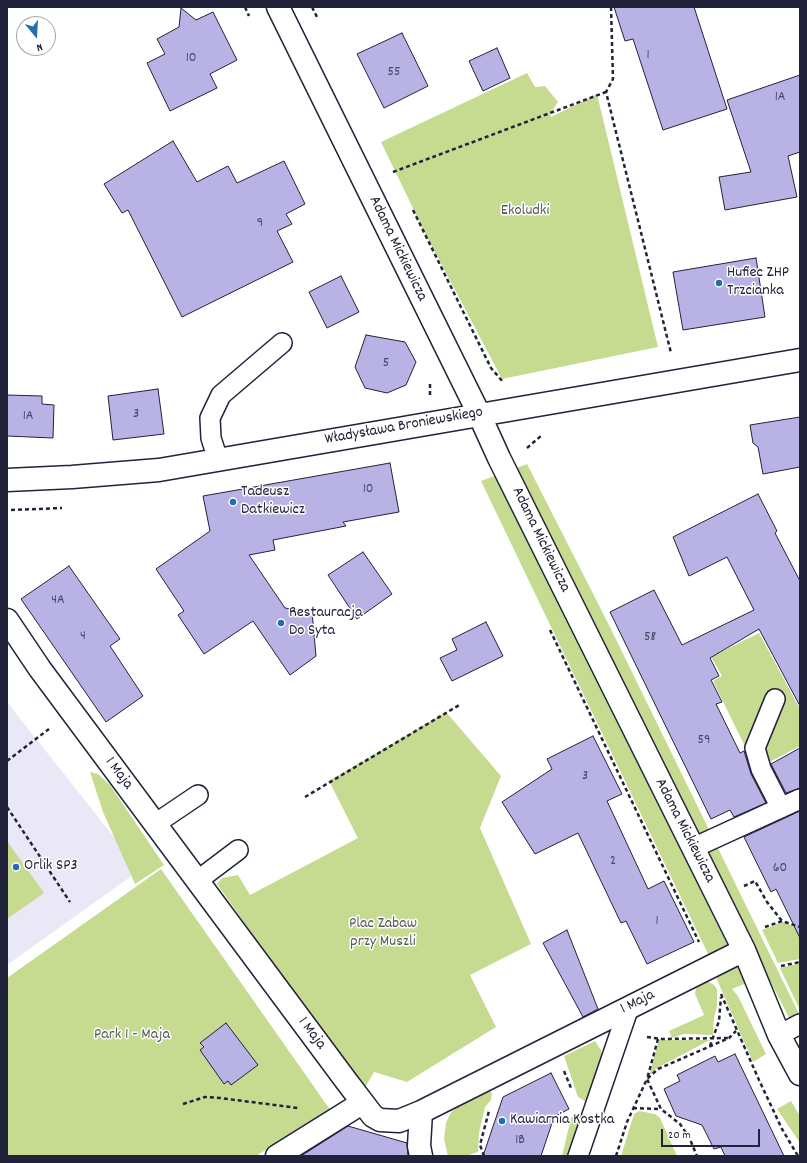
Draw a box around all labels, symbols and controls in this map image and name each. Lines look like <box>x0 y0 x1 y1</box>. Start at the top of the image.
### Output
north arrow <box>16 16 56 56</box>
text: N <box>34 38 44 55</box>
house number: 1 <box>646 48 650 64</box>
house number: 10 <box>186 51 196 67</box>
house number: 55 <box>388 65 400 81</box>
house number: 1A <box>775 90 785 106</box>
street label: Adama Mickiewicza <box>363 193 431 305</box>
park label: Ekoludki <box>501 202 549 222</box>
house number: 9 <box>257 216 263 232</box>
place label: Hufiec ZHP Trzcianka <box>727 264 789 302</box>
marker: Hufiec ZHP Trzcianka <box>714 278 724 288</box>
house number: 5 <box>383 356 389 372</box>
street label: Władysława Broniewskiego <box>323 404 485 450</box>
house number: 3 <box>133 407 139 423</box>
house number: 1A <box>23 409 33 425</box>
house number: 10 <box>363 482 373 498</box>
place label: Tadeusz Datkiewicz <box>241 483 305 521</box>
street label: Adama Mickiewicza <box>506 484 574 596</box>
marker: Tadeusz Datkiewicz <box>228 497 238 507</box>
house number: 4A <box>51 593 65 609</box>
place label: Restauracja Do Syta <box>289 604 362 642</box>
marker: Restauracja Do Syta <box>276 618 286 628</box>
house number: 4 <box>80 629 86 645</box>
house number: 58 <box>644 630 656 646</box>
house number: 59 <box>698 733 710 749</box>
street label: 1 Maja <box>100 754 136 794</box>
house number: 3 <box>582 769 588 785</box>
street label: Adama Mickiewicza <box>649 776 719 886</box>
house number: 2 <box>610 854 616 870</box>
place label: Orlik SP3 <box>24 857 78 877</box>
house number: 60 <box>773 861 787 877</box>
marker: Orlik SP3 <box>11 862 21 872</box>
house number: 1 <box>655 914 659 930</box>
park label: Plac Zabaw przy Muszli <box>349 915 417 953</box>
street label: 1 Maja <box>618 986 658 1020</box>
street label: 1 Maja <box>293 1014 329 1054</box>
park label: Park 1 - Maja <box>94 1026 170 1046</box>
place label: Kawiarnia Kostka <box>510 1111 614 1131</box>
marker: Kawiarnia Kostka <box>497 1116 507 1126</box>
scale bar <box>663 1121 762 1147</box>
text: 20 m <box>668 1127 691 1144</box>
house number: 1B <box>515 1133 525 1149</box>

